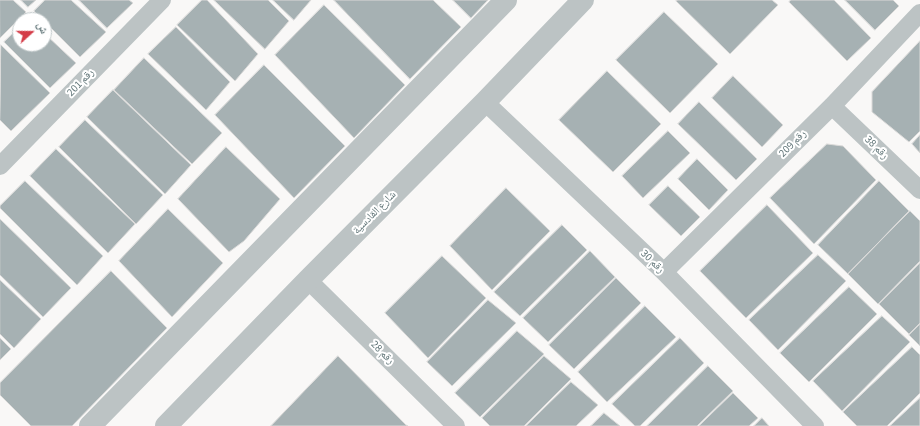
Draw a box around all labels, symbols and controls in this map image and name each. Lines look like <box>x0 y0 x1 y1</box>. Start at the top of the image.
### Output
north arrow <box>12 12 52 52</box>
text: ش <box>34 20 52 36</box>
street label: رقم 201 <box>65 66 97 100</box>
street label: رقم 209 <box>777 128 809 160</box>
street label: رقم 38 <box>861 134 891 162</box>
street label: شارع القادسية <box>351 189 399 237</box>
street label: رقم 30 <box>637 248 667 276</box>
street label: رقم 28 <box>368 339 396 367</box>

